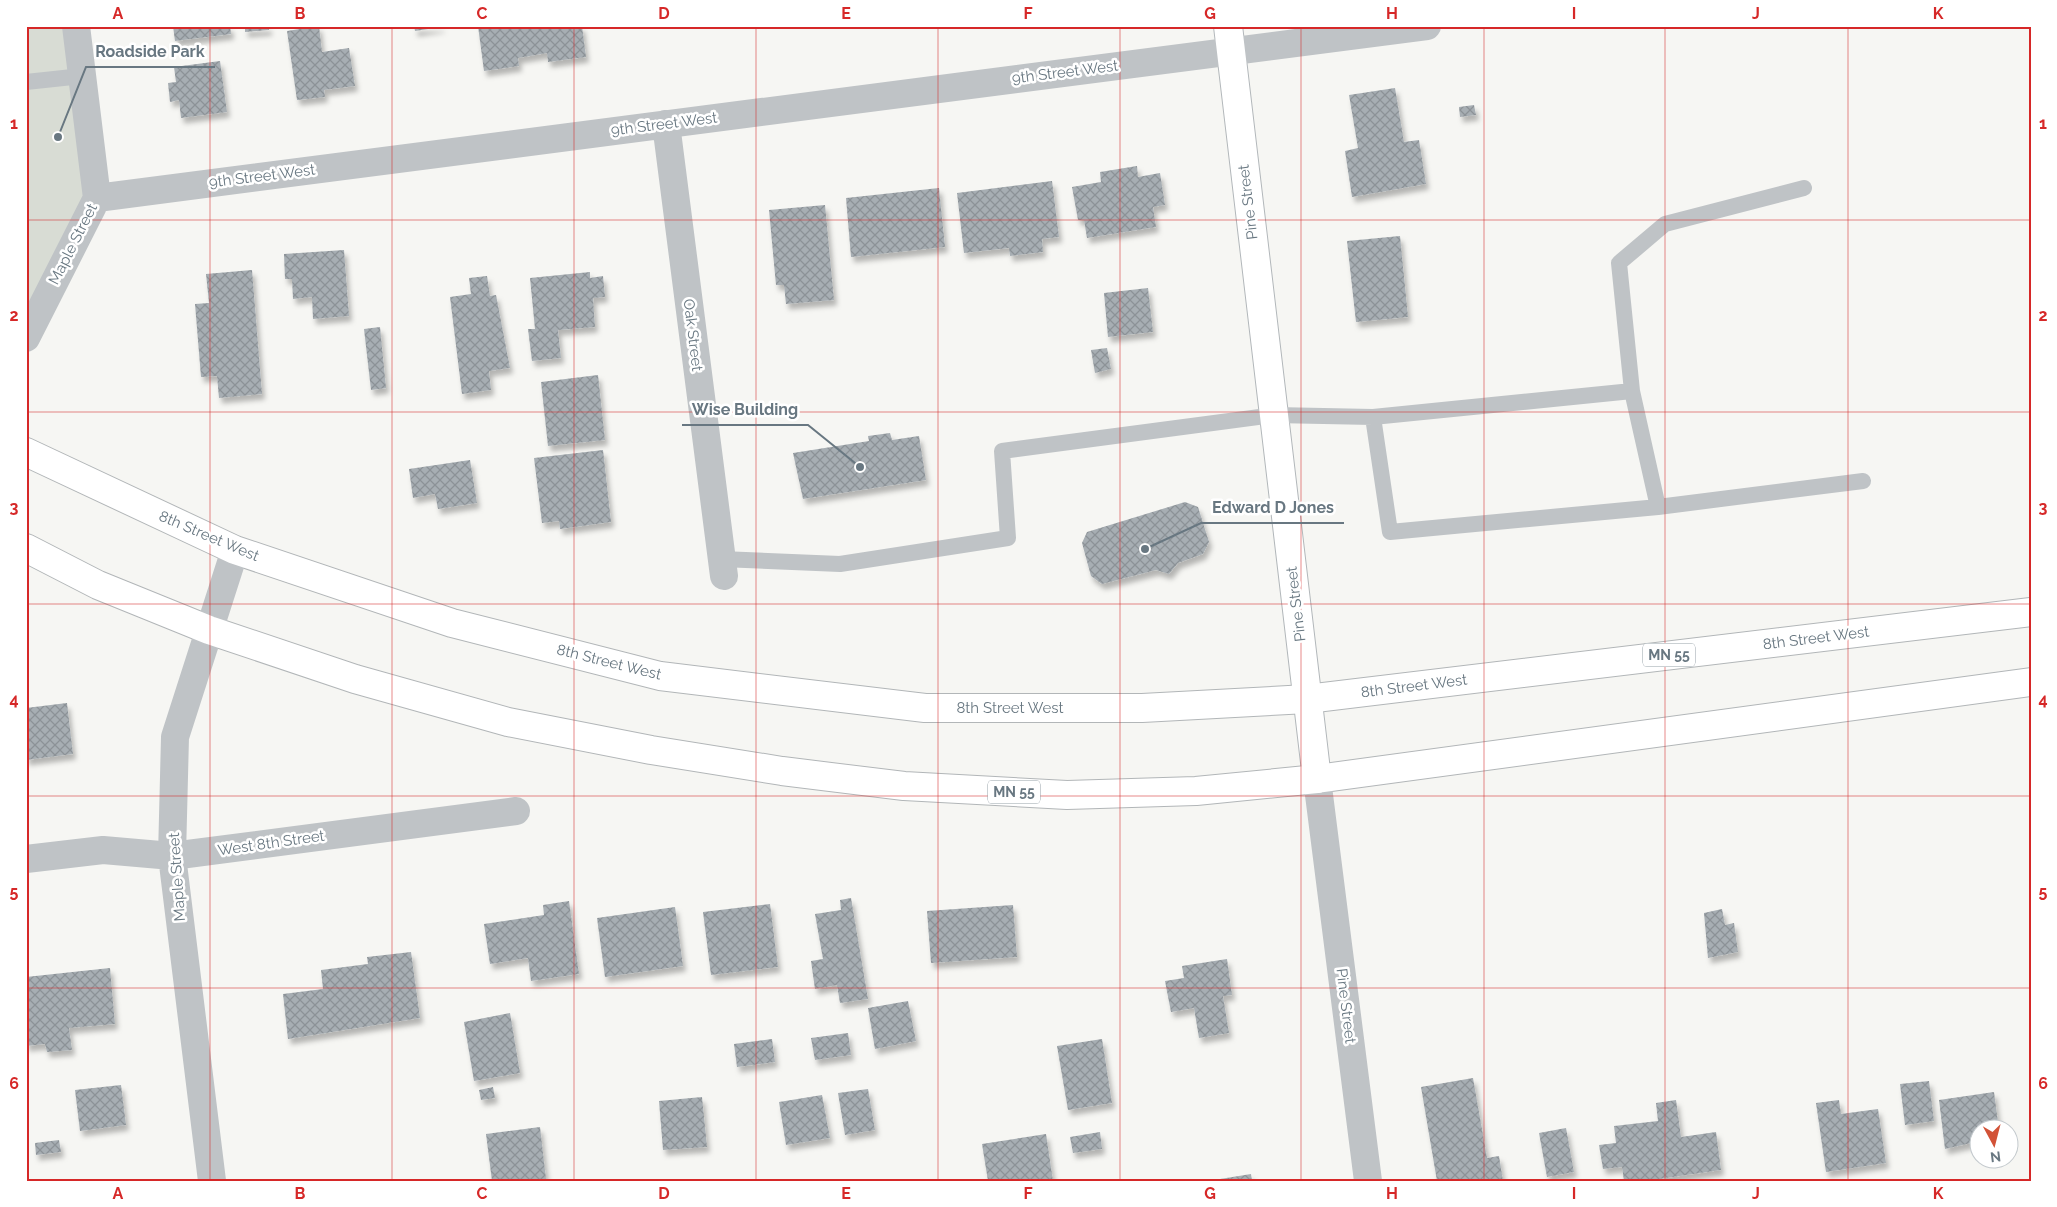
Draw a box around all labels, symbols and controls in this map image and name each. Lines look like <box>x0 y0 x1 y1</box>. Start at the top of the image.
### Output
text: A <box>113 4 124 23</box>
text: B <box>295 4 306 23</box>
text: C <box>477 4 488 23</box>
text: D <box>658 4 670 23</box>
text: E <box>841 4 851 23</box>
text: F <box>1023 4 1033 23</box>
text: G <box>1204 4 1216 23</box>
text: H <box>1386 4 1398 23</box>
text: I <box>1572 4 1576 23</box>
text: J <box>1752 4 1760 23</box>
text: K <box>1933 4 1944 23</box>
callout: Roadside Park <box>86 36 215 67</box>
text: Roadside Park <box>95 42 205 61</box>
street label: 9th Street West <box>1011 57 1119 87</box>
street label: 9th Street West <box>610 109 718 139</box>
text: 1 <box>10 114 18 133</box>
text: 1 <box>2039 114 2047 133</box>
street label: 9th Street West <box>208 161 316 191</box>
street label: Pine Street <box>1234 163 1262 241</box>
street label: Maple Street <box>45 200 101 288</box>
street label: Oak Street <box>680 298 706 372</box>
text: 2 <box>9 306 19 325</box>
text: 2 <box>2038 306 2048 325</box>
callout: Wise Building <box>682 394 808 425</box>
text: Wise Building <box>692 400 798 419</box>
callout: Edward D Jones <box>1201 492 1344 523</box>
text: 3 <box>10 498 19 517</box>
text: Edward D Jones <box>1212 498 1334 517</box>
text: 3 <box>2039 498 2048 517</box>
street label: 8th Street West <box>156 507 262 565</box>
street label: Pine Street <box>1282 565 1310 643</box>
street label: 8th Street West <box>1762 623 1870 653</box>
street label: 8th Street West <box>555 640 663 684</box>
road number: MN 55 <box>1643 644 1695 666</box>
street label: 8th Street West <box>1360 671 1468 701</box>
text: 4 <box>9 690 19 709</box>
text: 4 <box>2038 690 2048 709</box>
street label: 8th Street West <box>956 699 1064 717</box>
road number: MN 55 <box>988 780 1040 804</box>
street label: West 8th Street <box>216 827 326 859</box>
street label: Maple Street <box>165 832 189 922</box>
text: 5 <box>10 882 19 901</box>
text: 5 <box>2039 882 2048 901</box>
street label: Pine Street <box>1332 967 1360 1045</box>
text: 6 <box>9 1074 19 1093</box>
text: 6 <box>2038 1074 2048 1093</box>
north arrow <box>1970 1120 2020 1170</box>
text: N <box>1989 1148 2002 1165</box>
text: A <box>113 1184 124 1203</box>
text: B <box>295 1184 306 1203</box>
text: C <box>477 1184 488 1203</box>
text: D <box>658 1184 670 1203</box>
text: E <box>841 1184 851 1203</box>
text: F <box>1023 1184 1033 1203</box>
text: G <box>1204 1184 1216 1203</box>
text: H <box>1386 1184 1398 1203</box>
text: I <box>1572 1184 1576 1203</box>
text: J <box>1752 1184 1760 1203</box>
text: K <box>1933 1184 1944 1203</box>

